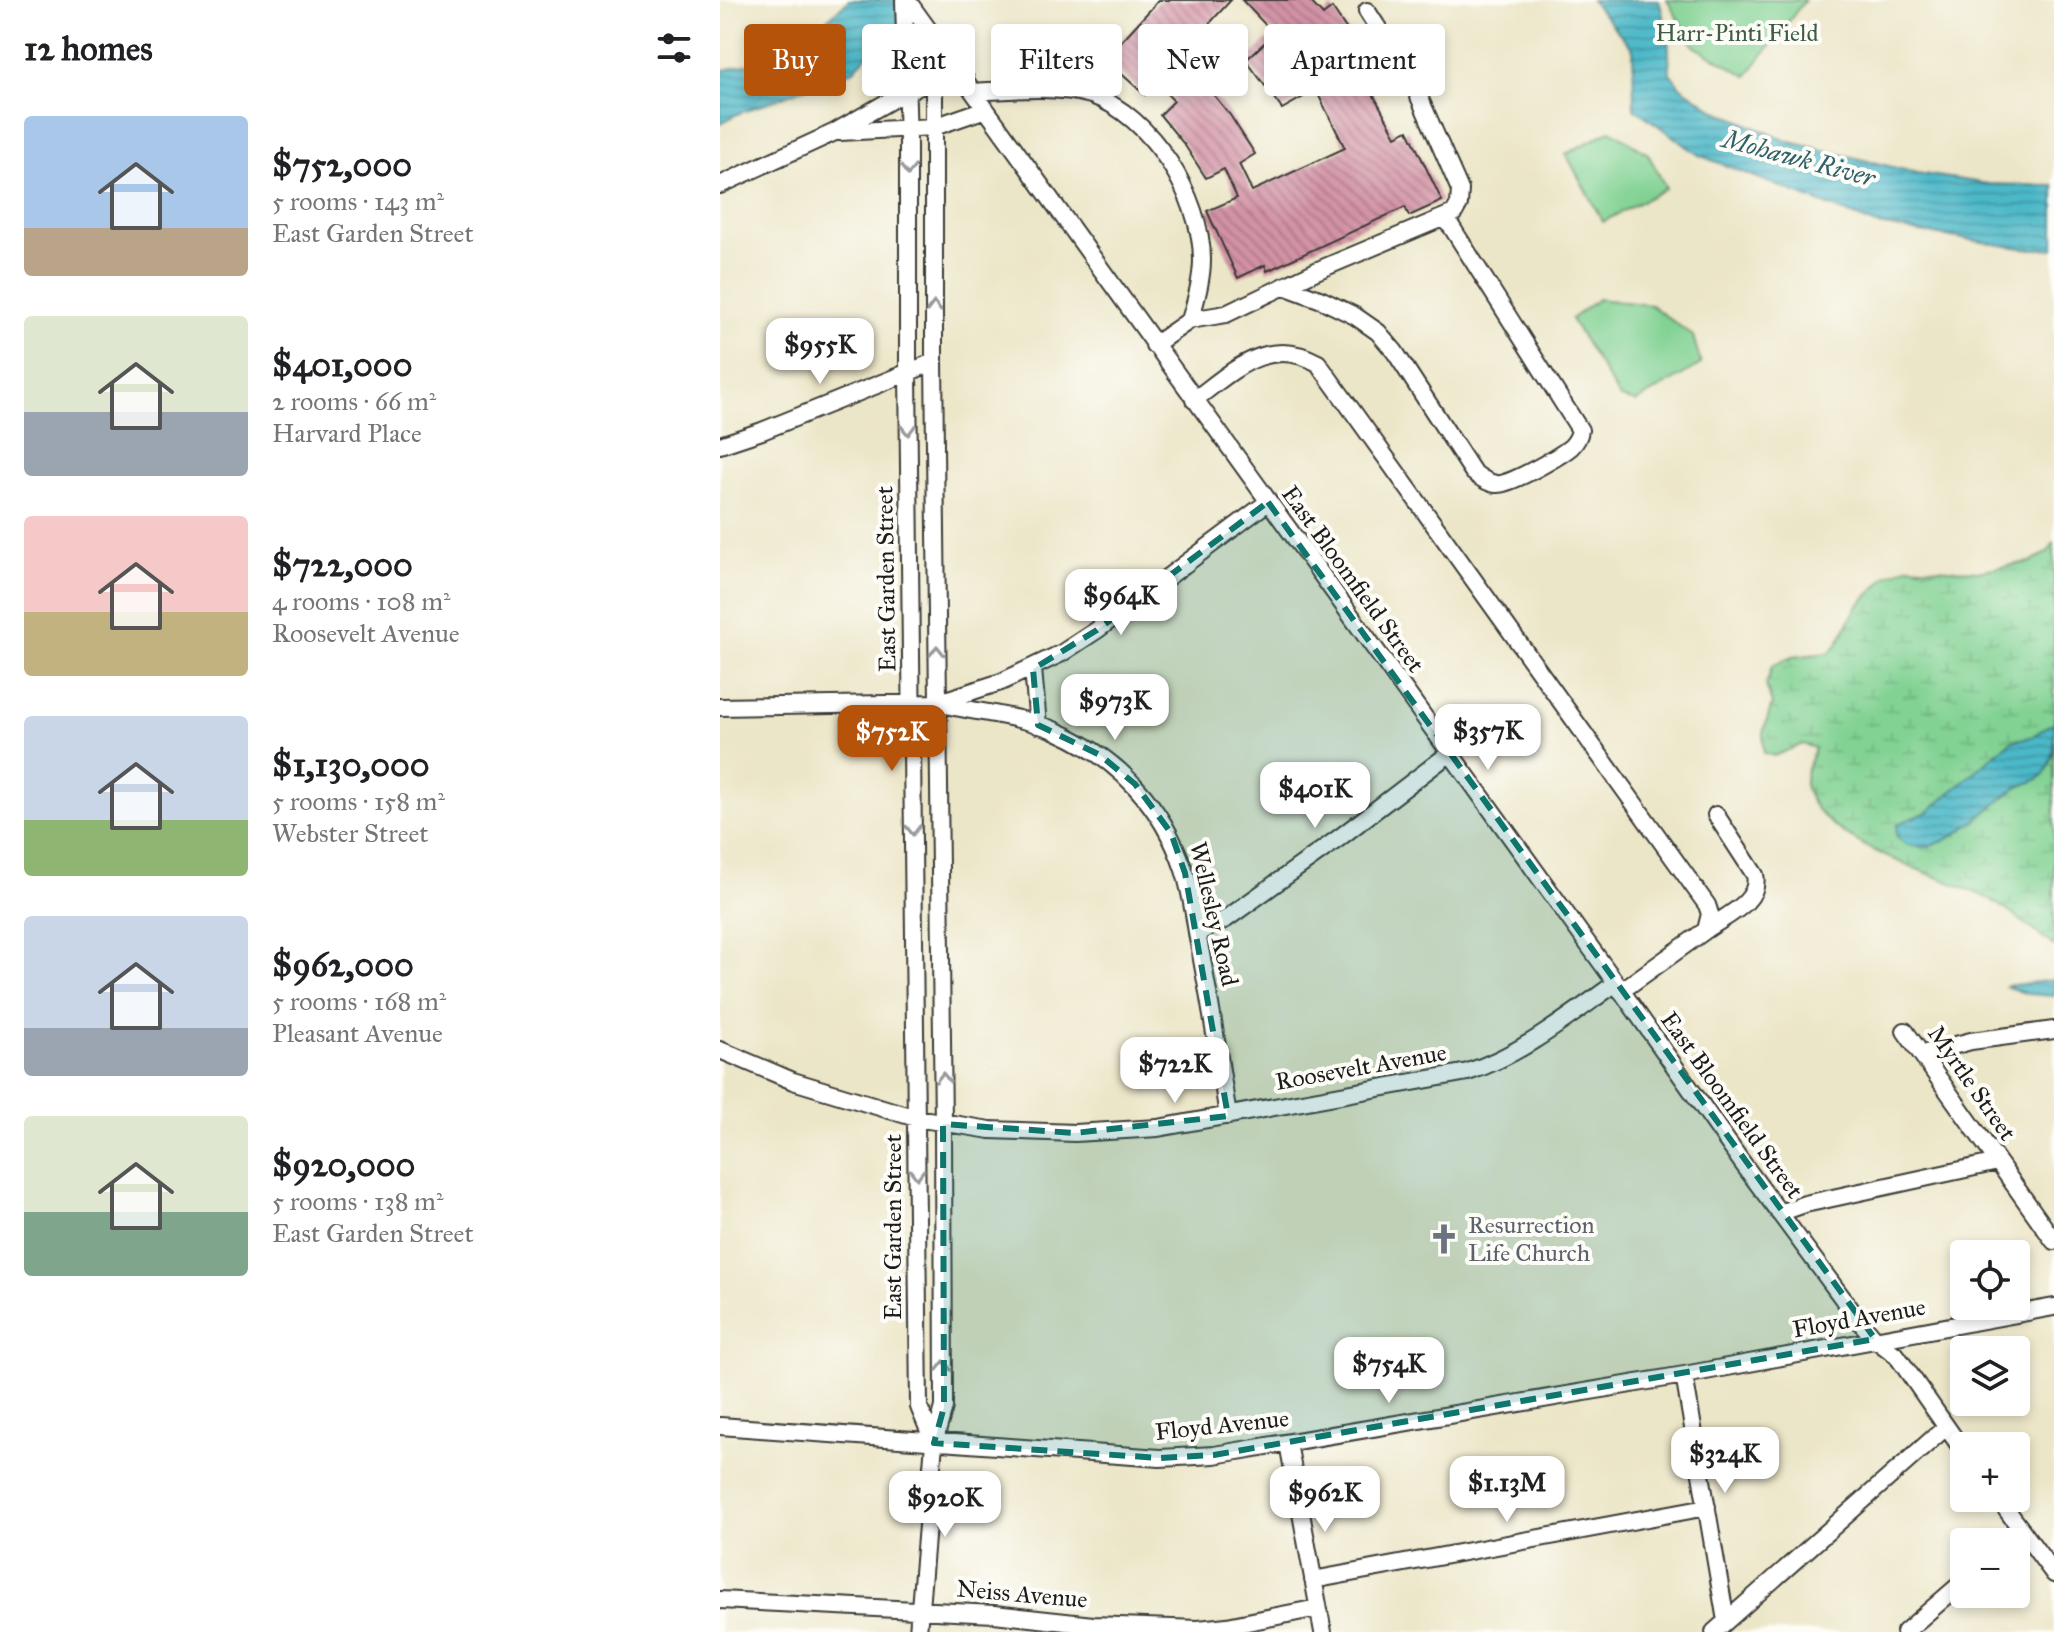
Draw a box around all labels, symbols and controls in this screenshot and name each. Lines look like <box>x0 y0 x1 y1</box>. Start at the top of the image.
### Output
park label: Harr-Pinti Field <box>1656 18 1818 48</box>
chip: Buy <box>744 24 846 96</box>
chip: Rent <box>862 24 975 96</box>
chip: Filters <box>991 24 1122 96</box>
chip: New <box>1138 24 1248 96</box>
chip: Apartment <box>1264 24 1445 96</box>
icon: filters <box>652 26 696 70</box>
text: 12 homes <box>24 28 153 69</box>
water label: Mohawk River <box>1716 122 1880 194</box>
text: $752,000 <box>272 144 412 185</box>
icon: home <box>88 148 184 244</box>
one-way arrow <box>899 164 917 177</box>
text: 5 rooms · 143 m² <box>272 185 444 217</box>
text: East Garden Street <box>272 217 474 249</box>
one-way arrow <box>925 300 942 313</box>
pin: $955K <box>764 318 876 386</box>
text: $955K <box>784 328 856 360</box>
text: $401,000 <box>272 344 412 385</box>
icon: home <box>88 348 184 444</box>
text: 2 rooms · 66 m² <box>272 385 436 417</box>
text: Harvard Place <box>272 417 422 449</box>
one-way arrow <box>900 424 917 437</box>
street label: East Bloomfield Street <box>1275 480 1431 679</box>
street label: East Garden Street <box>869 485 903 672</box>
text: $722,000 <box>272 544 413 585</box>
icon: home <box>88 548 184 644</box>
pin: $964K <box>1065 569 1177 637</box>
text: $964K <box>1083 579 1159 611</box>
text: 4 rooms · 108 m² <box>272 585 451 617</box>
text: Roosevelt Avenue <box>272 617 460 649</box>
one-way arrow <box>928 644 946 656</box>
pin: $973K <box>1059 674 1171 742</box>
text: $973K <box>1079 684 1151 716</box>
pin: $357K <box>1432 704 1544 772</box>
pin: $752K <box>836 705 948 773</box>
text: $357K <box>1453 714 1523 746</box>
text: $752K <box>856 715 928 747</box>
text: $1,130,000 <box>272 744 430 785</box>
icon: home <box>88 748 184 844</box>
pin: $401K <box>1259 762 1371 830</box>
text: $401K <box>1278 772 1352 804</box>
text: 5 rooms · 158 m² <box>272 785 445 817</box>
text: Webster Street <box>272 817 429 849</box>
one-way arrow <box>904 824 922 837</box>
street label: Wellesley Road <box>1183 839 1245 989</box>
text: $962,000 <box>272 944 414 985</box>
icon: home <box>88 948 184 1044</box>
text: 5 rooms · 168 m² <box>272 985 446 1017</box>
street label: East Bloomfield Street <box>1654 1006 1810 1205</box>
text: Pleasant Avenue <box>272 1017 443 1049</box>
street label: Myrtle Street <box>1921 1019 2023 1147</box>
pin: $722K <box>1119 1037 1231 1105</box>
street label: Roosevelt Avenue <box>1273 1037 1449 1097</box>
text: $722K <box>1138 1047 1212 1079</box>
one-way arrow <box>934 1071 951 1084</box>
street label: East Garden Street <box>878 1133 908 1320</box>
text: $920,000 <box>272 1144 415 1185</box>
icon: home <box>88 1148 184 1244</box>
one-way arrow <box>908 1168 926 1181</box>
text: 5 rooms · 138 m² <box>272 1185 444 1217</box>
place label: Resurrection Life Church <box>1468 1210 1594 1268</box>
text: East Garden Street <box>272 1217 474 1249</box>
church icon: Resurrection Life Church <box>1427 1222 1461 1256</box>
map controls <box>1950 1240 2030 1608</box>
button: locate <box>1950 1240 2030 1320</box>
street label: Floyd Avenue <box>1790 1292 1928 1344</box>
button: layers <box>1950 1336 2030 1416</box>
pin: $754K <box>1333 1337 1445 1405</box>
text: $754K <box>1352 1347 1426 1379</box>
one-way arrow <box>935 1359 953 1372</box>
street label: Floyd Avenue <box>1154 1403 1290 1447</box>
pin: $324K <box>1669 1427 1781 1495</box>
button: + <box>1950 1432 2030 1512</box>
text: $324K <box>1689 1437 1761 1469</box>
pin: $1.13M <box>1442 1456 1572 1524</box>
pin: $962K <box>1269 1466 1381 1534</box>
text: $1.13M <box>1468 1466 1546 1498</box>
pin: $920K <box>889 1471 1001 1539</box>
text: $962K <box>1288 1476 1362 1508</box>
text: $920K <box>907 1481 983 1513</box>
button: − <box>1950 1528 2030 1608</box>
street label: Neiss Avenue <box>955 1573 1089 1615</box>

